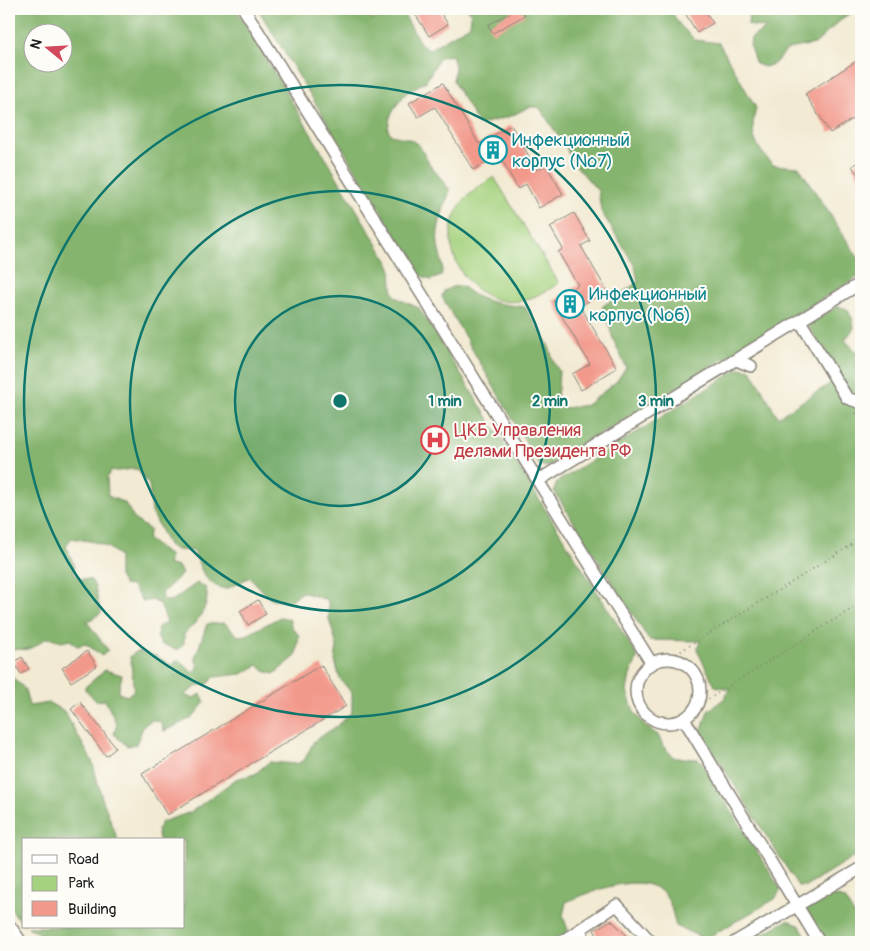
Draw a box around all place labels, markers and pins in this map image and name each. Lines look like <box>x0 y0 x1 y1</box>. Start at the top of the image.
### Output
place label: Инфекционный корпус (№7) <box>512 129 630 173</box>
building icon: Инфекционный корпус (№7) <box>478 135 508 165</box>
place label: Инфекционный корпус (№6) <box>589 283 707 327</box>
building icon: Инфекционный корпус (№6) <box>555 289 585 319</box>
centre of rings <box>331 392 349 410</box>
place label: ЦКБ Управления делами Президента РФ <box>454 419 631 463</box>
hospital icon: ЦКБ Управления делами Президента РФ <box>420 425 450 455</box>

